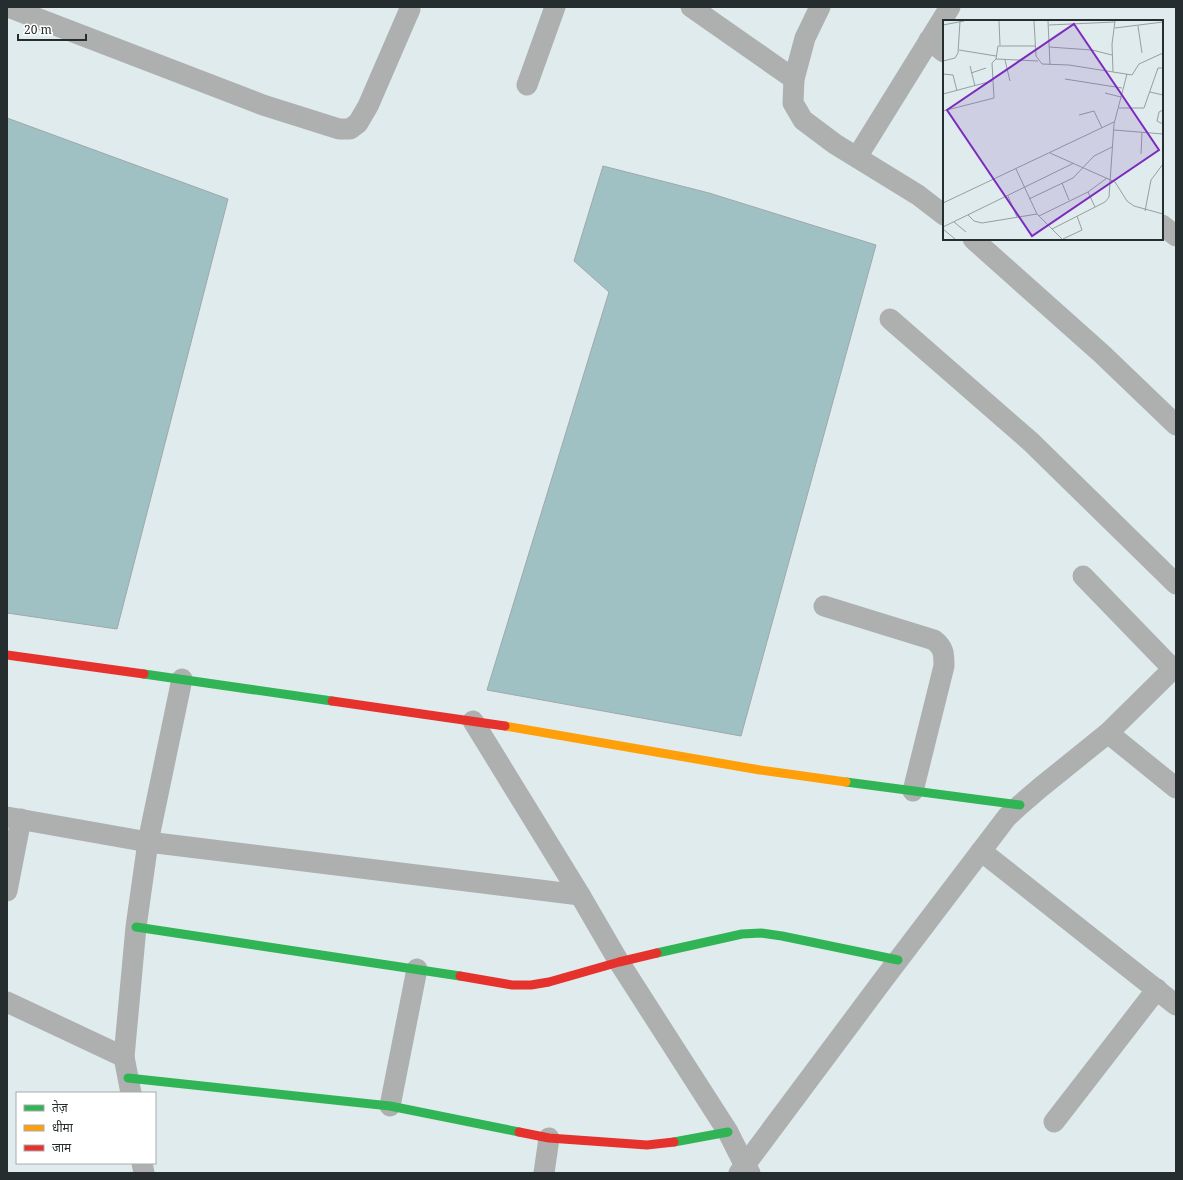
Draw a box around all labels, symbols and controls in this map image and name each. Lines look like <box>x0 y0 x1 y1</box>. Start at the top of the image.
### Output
scale bar <box>18 16 86 42</box>
inset map <box>943 20 1163 240</box>
text: 20 m <box>24 21 52 38</box>
legend <box>16 1092 156 1164</box>
text: तेज़ <box>52 1099 69 1116</box>
text: धीमा <box>52 1119 74 1136</box>
text: जाम <box>52 1139 72 1156</box>

